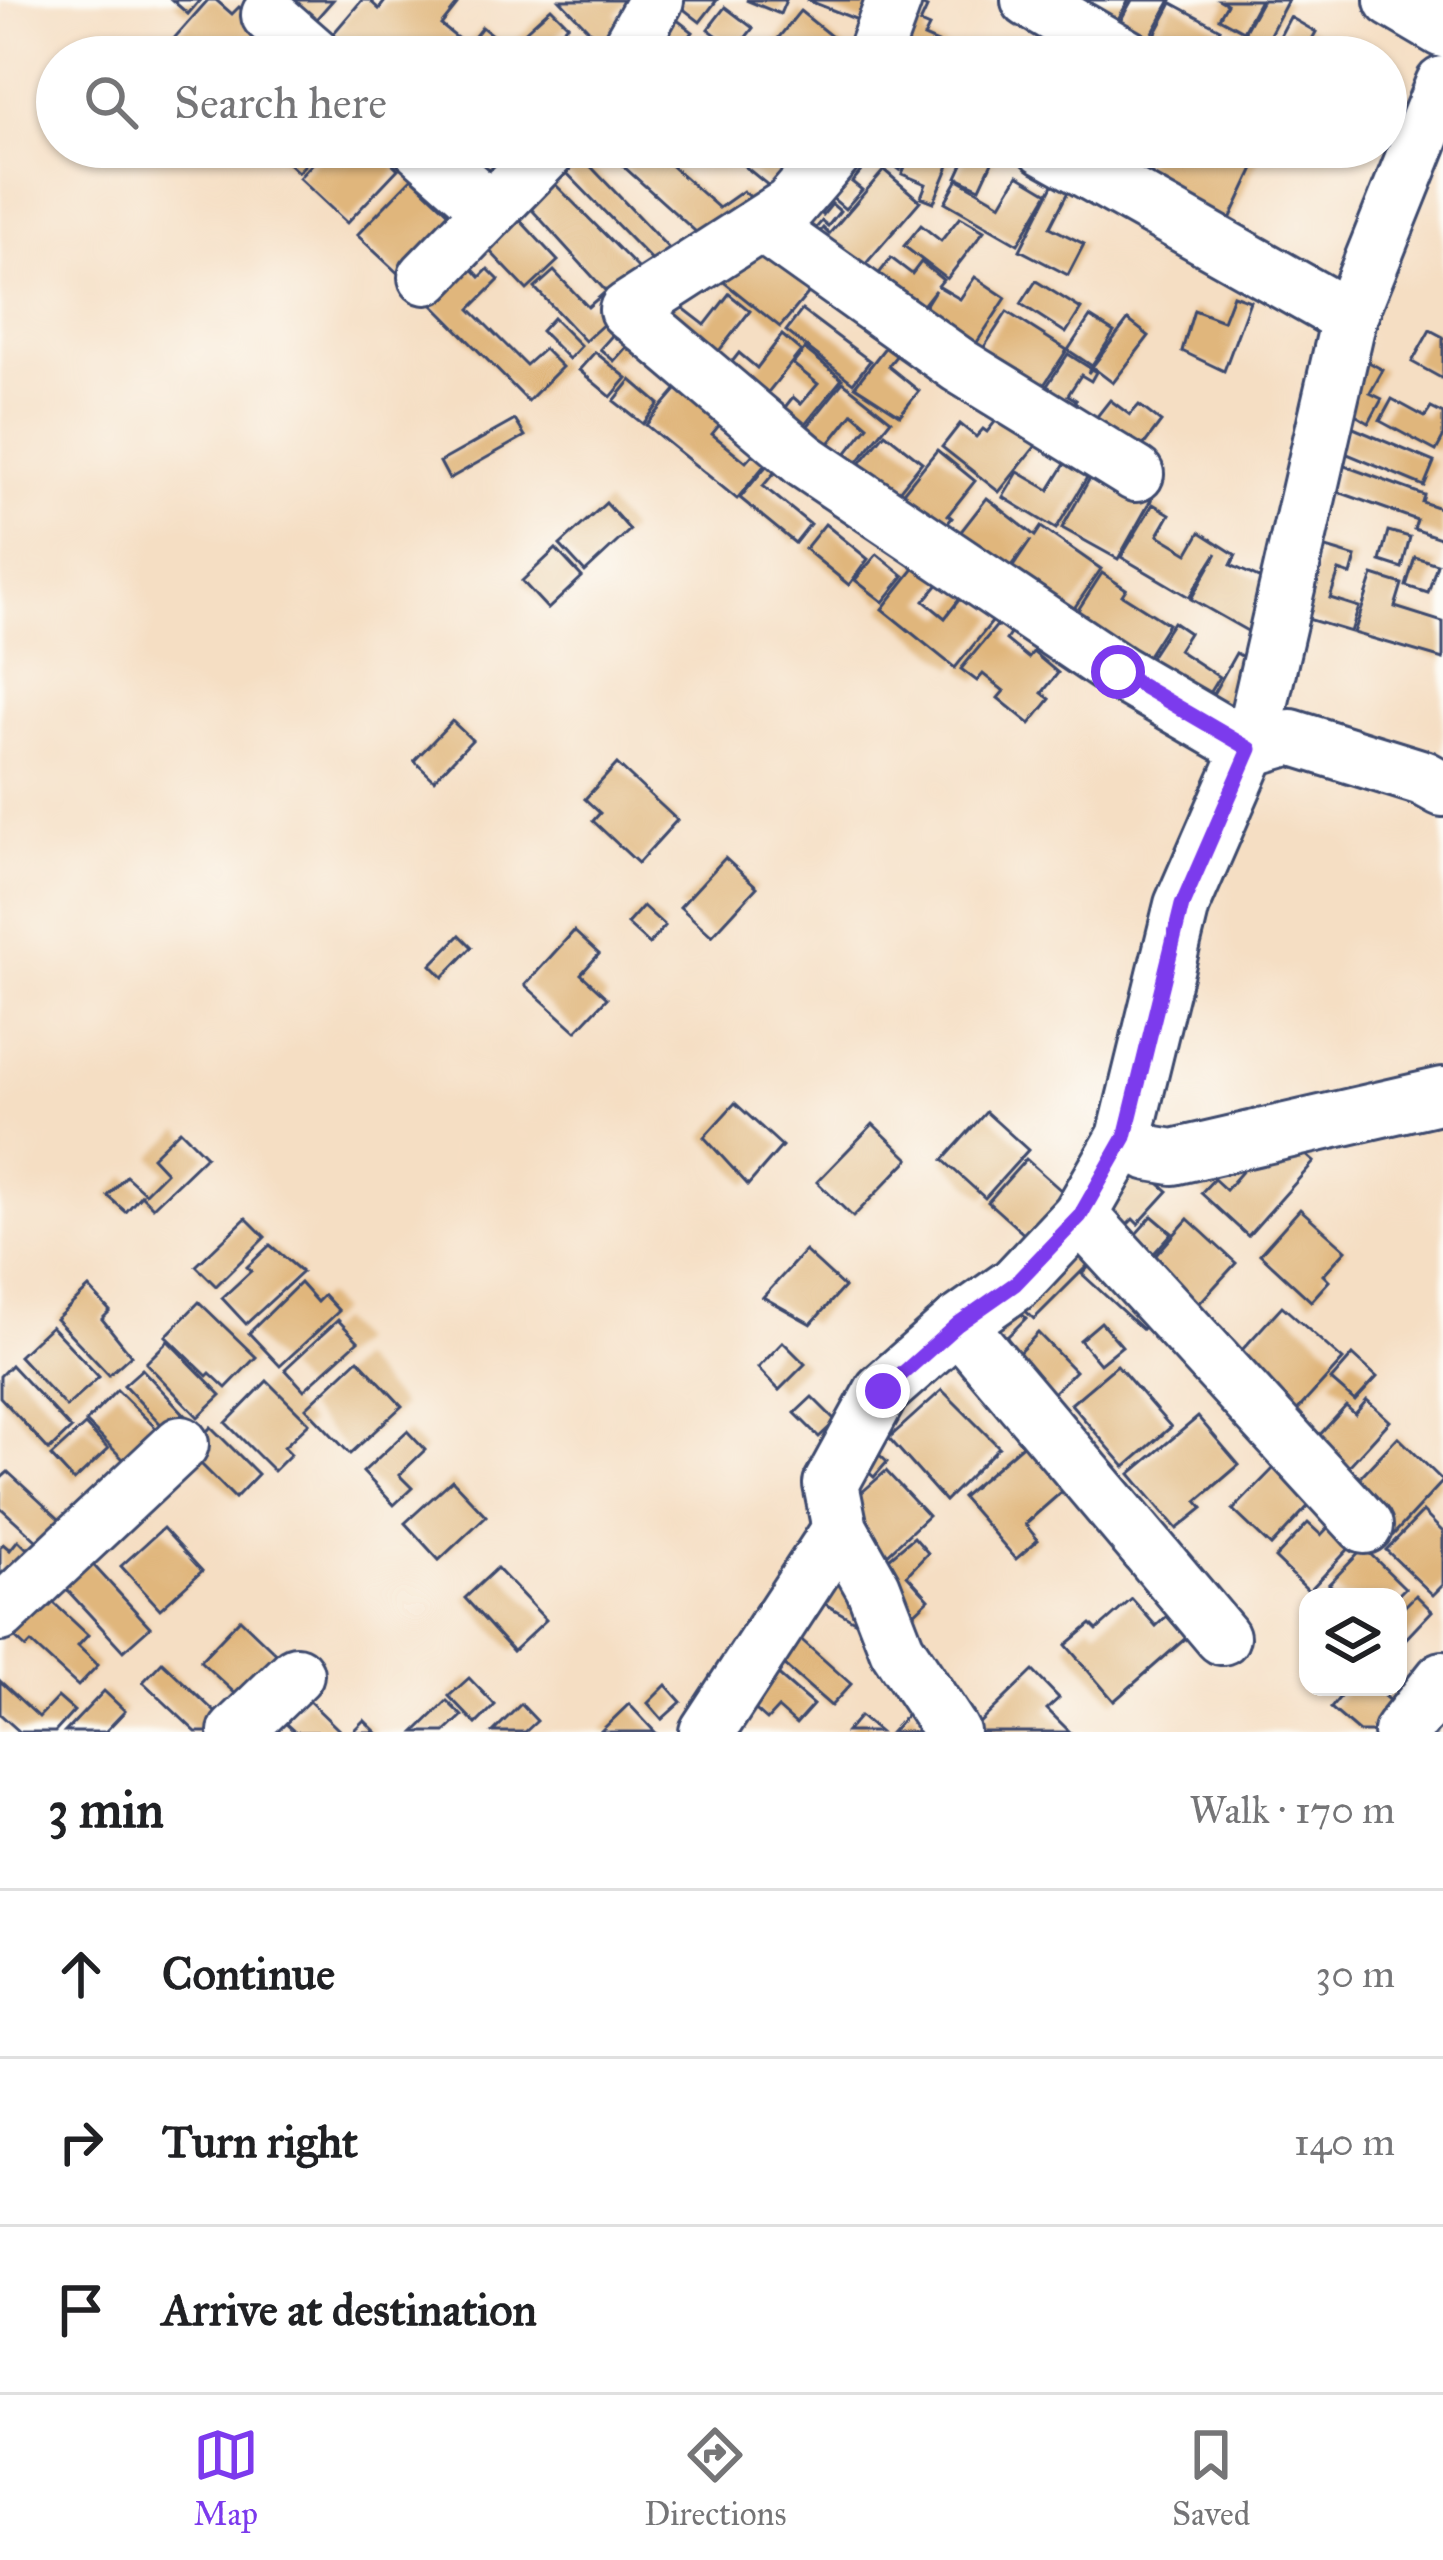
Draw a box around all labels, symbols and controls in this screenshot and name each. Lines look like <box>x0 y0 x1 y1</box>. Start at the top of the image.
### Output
search box <box>36 36 1407 168</box>
icon: search <box>78 69 144 135</box>
text: Search here <box>174 75 387 130</box>
route start <box>1091 645 1145 699</box>
route end <box>856 1364 910 1418</box>
map controls <box>1299 1588 1407 1696</box>
button: layers <box>1299 1588 1407 1696</box>
text: 3 min <box>48 1779 164 1841</box>
text: Walk · 170 m <box>1189 1786 1395 1834</box>
icon: ahead <box>48 1941 114 2007</box>
text: Continue <box>162 1946 335 2001</box>
text: 30 m <box>1316 1950 1395 1998</box>
icon: right <box>48 2109 114 2175</box>
text: Turn right <box>162 2114 358 2169</box>
text: 140 m <box>1294 2118 1395 2166</box>
icon: arrive <box>48 2277 114 2343</box>
text: Arrive at destination <box>162 2282 537 2337</box>
tab: Map <box>193 2422 259 2534</box>
tab: Directions <box>644 2422 786 2534</box>
tab: Saved <box>1172 2422 1250 2534</box>

